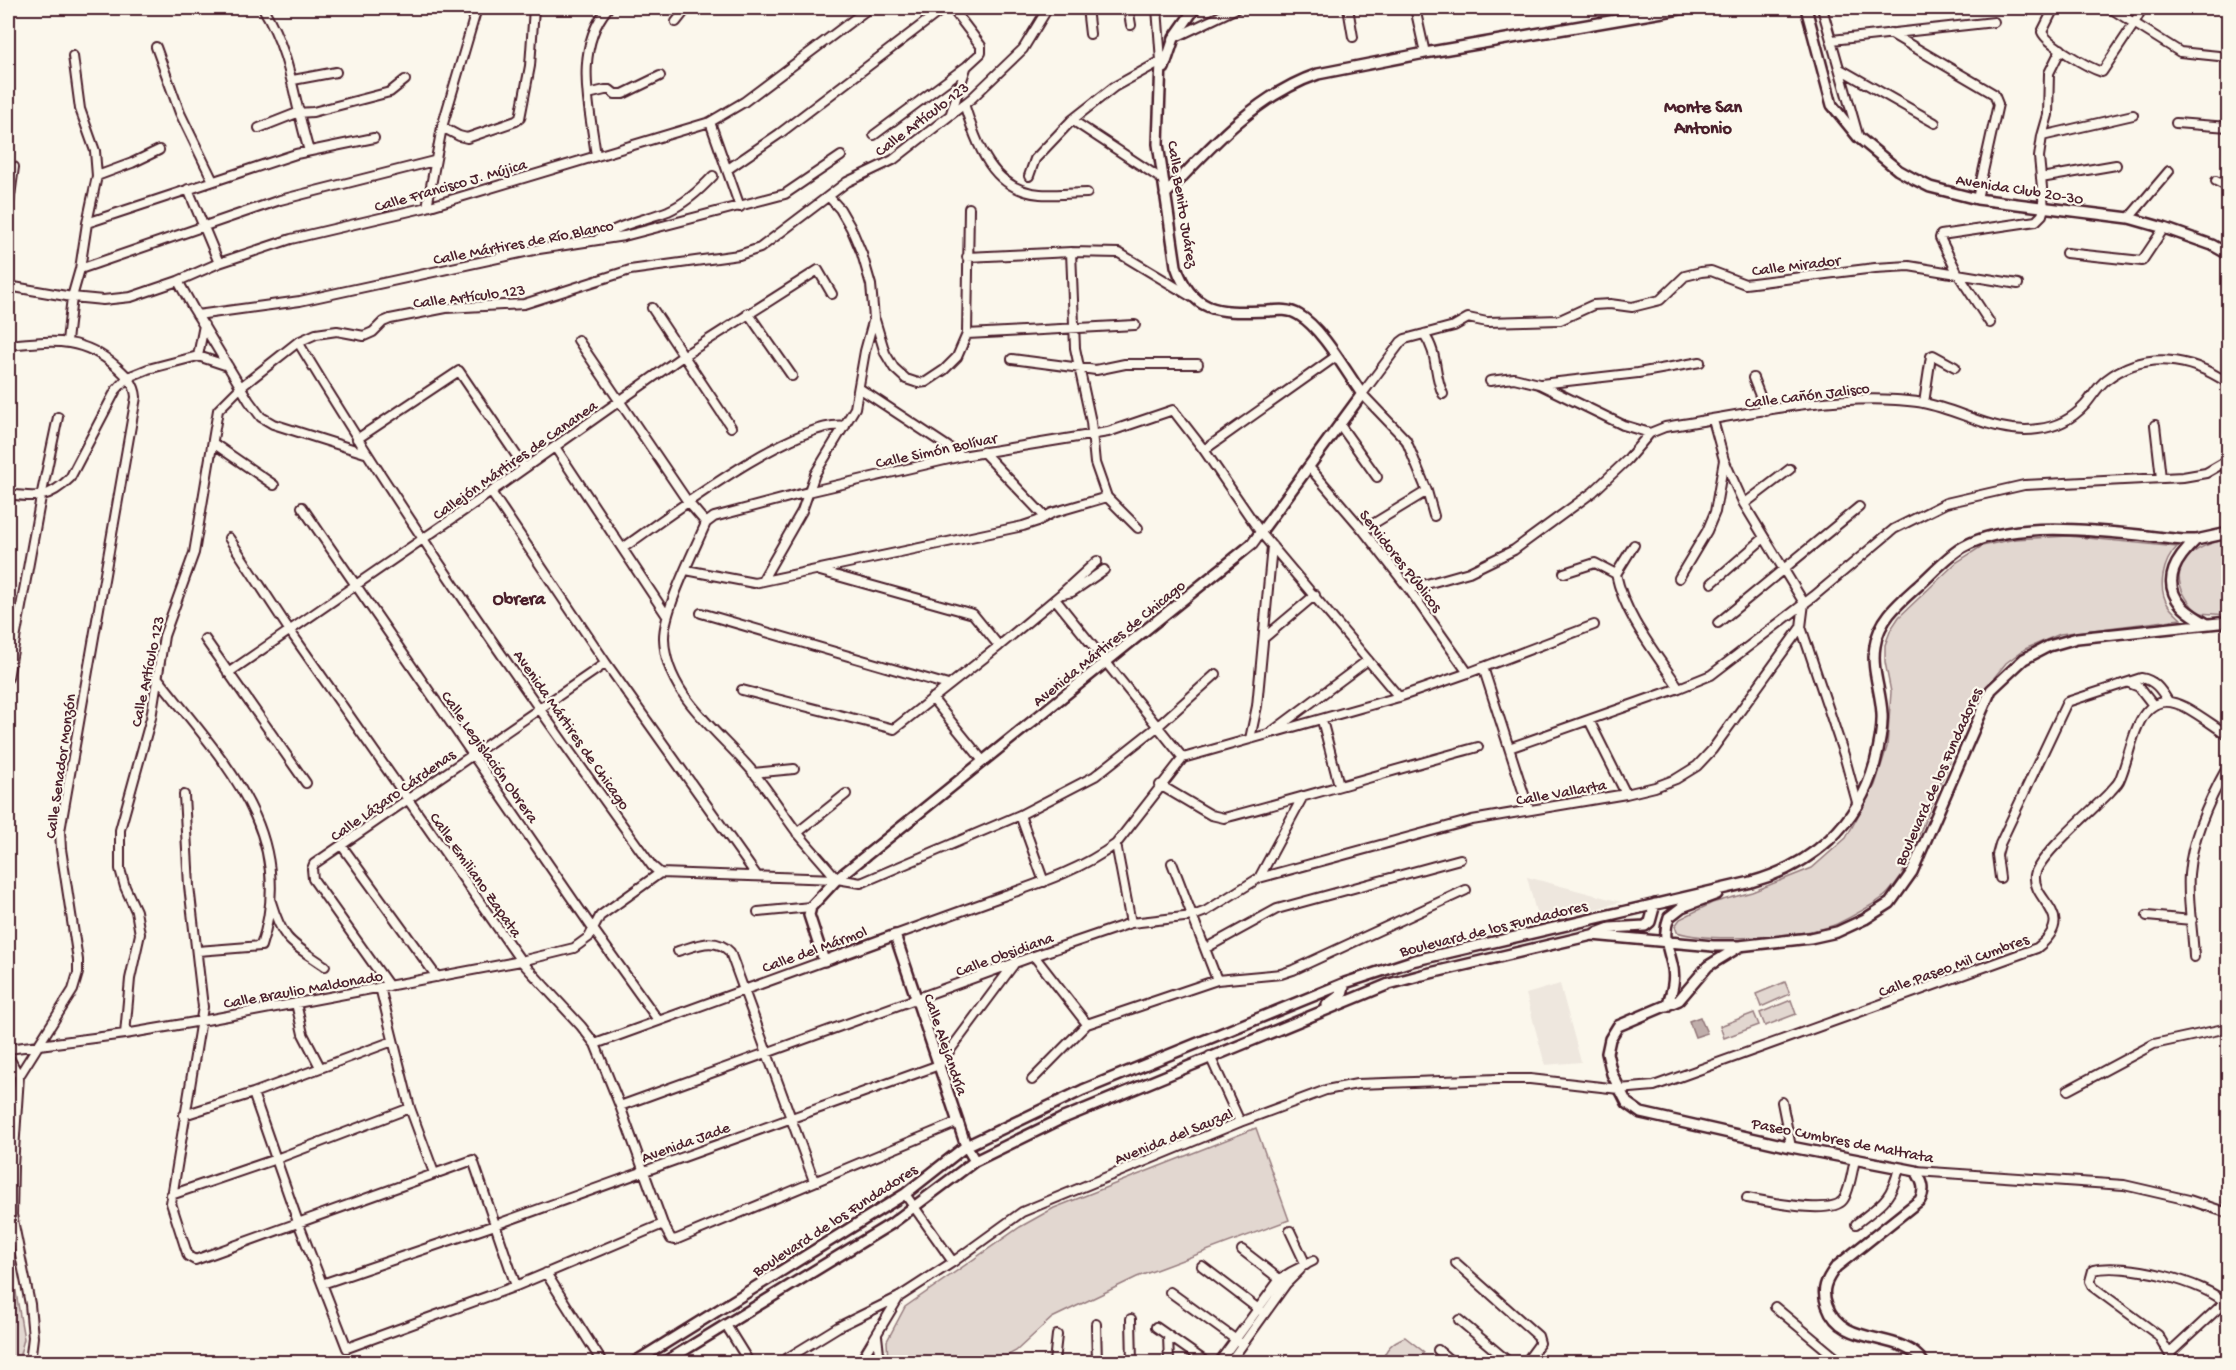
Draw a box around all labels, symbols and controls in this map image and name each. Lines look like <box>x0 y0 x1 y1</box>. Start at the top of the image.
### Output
street label: Calle Artículo 123 <box>872 79 974 162</box>
district label: Monte San Antonio <box>1664 98 1743 140</box>
street label: Calle Benito Juárez <box>1161 140 1200 270</box>
street label: Calle Francisco J. Mújica <box>373 156 530 218</box>
street label: Avenida Club 20-30 <box>1954 172 2085 211</box>
street label: Calle Mártires de Río Blanco <box>432 218 615 271</box>
street label: Calle Mirador <box>1751 252 1843 282</box>
street label: Calle Artículo 123 <box>412 282 527 315</box>
street label: Calle Cañón Jalisco <box>1744 380 1871 415</box>
street label: Callejón Mártires de Cananea <box>430 397 603 526</box>
street label: Calle Simón Bolívar <box>874 430 1000 475</box>
street label: Servidores Públicos <box>1353 507 1446 618</box>
street label: Avenida Mártires de Chicago <box>1030 577 1190 712</box>
district label: Obrera <box>493 590 546 611</box>
street label: Calle Artículo 123 <box>128 615 170 729</box>
street label: Avenida Mártires de Chicago <box>508 647 633 815</box>
street label: Boulevard de los Fundadores <box>1892 685 1988 870</box>
street label: Calle Legislación Obrera <box>435 688 542 829</box>
street label: Calle Senador Monzón <box>43 693 82 840</box>
street label: Calle Lázaro Cárdenas <box>328 746 461 847</box>
street label: Calle Vallarta <box>1515 777 1609 812</box>
street label: Calle Emiliano Zapata <box>424 810 525 943</box>
street label: Boulevard de los Fundadores <box>1397 898 1591 963</box>
street label: Calle del Mármol <box>760 923 870 979</box>
street label: Calle Obsidiana <box>954 929 1058 983</box>
street label: Calle Paseo Mil Cumbres <box>1877 931 2033 1003</box>
street label: Calle Braulio Maldonado <box>223 968 385 1015</box>
street label: Calle Alejandría <box>917 992 970 1100</box>
street label: Avenida del Sauzal <box>1112 1106 1236 1171</box>
street label: Paseo Cumbres de Maltrata <box>1749 1115 1936 1170</box>
street label: Avenida Jade <box>639 1119 734 1169</box>
street label: Boulevard de los Fundadores <box>749 1161 923 1283</box>

